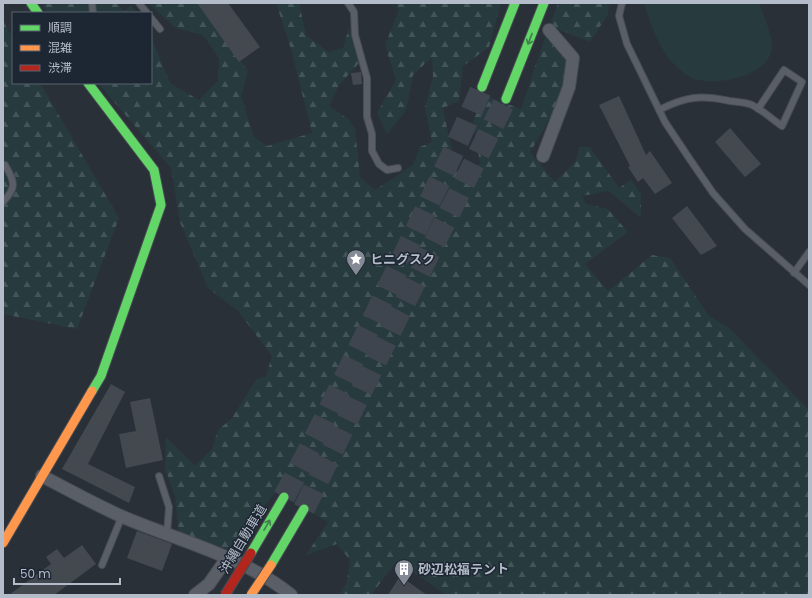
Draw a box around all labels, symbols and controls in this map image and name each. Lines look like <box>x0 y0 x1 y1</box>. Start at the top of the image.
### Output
legend <box>12 12 152 84</box>
text: 順調 <box>48 19 72 36</box>
one-way arrow <box>525 33 533 45</box>
text: 混雑 <box>48 39 72 56</box>
text: 渋滞 <box>48 59 72 76</box>
place icon: ヒニグスク <box>345 248 367 276</box>
place label: ヒニグスク <box>370 250 435 269</box>
street label: 沖縄自動車道 <box>215 501 271 577</box>
one-way arrow <box>264 519 272 531</box>
building icon: 砂辺松福テント <box>393 558 415 586</box>
scale bar <box>14 560 120 586</box>
place label: 砂辺松福テント <box>418 560 509 579</box>
text: 50 m <box>20 565 51 582</box>

